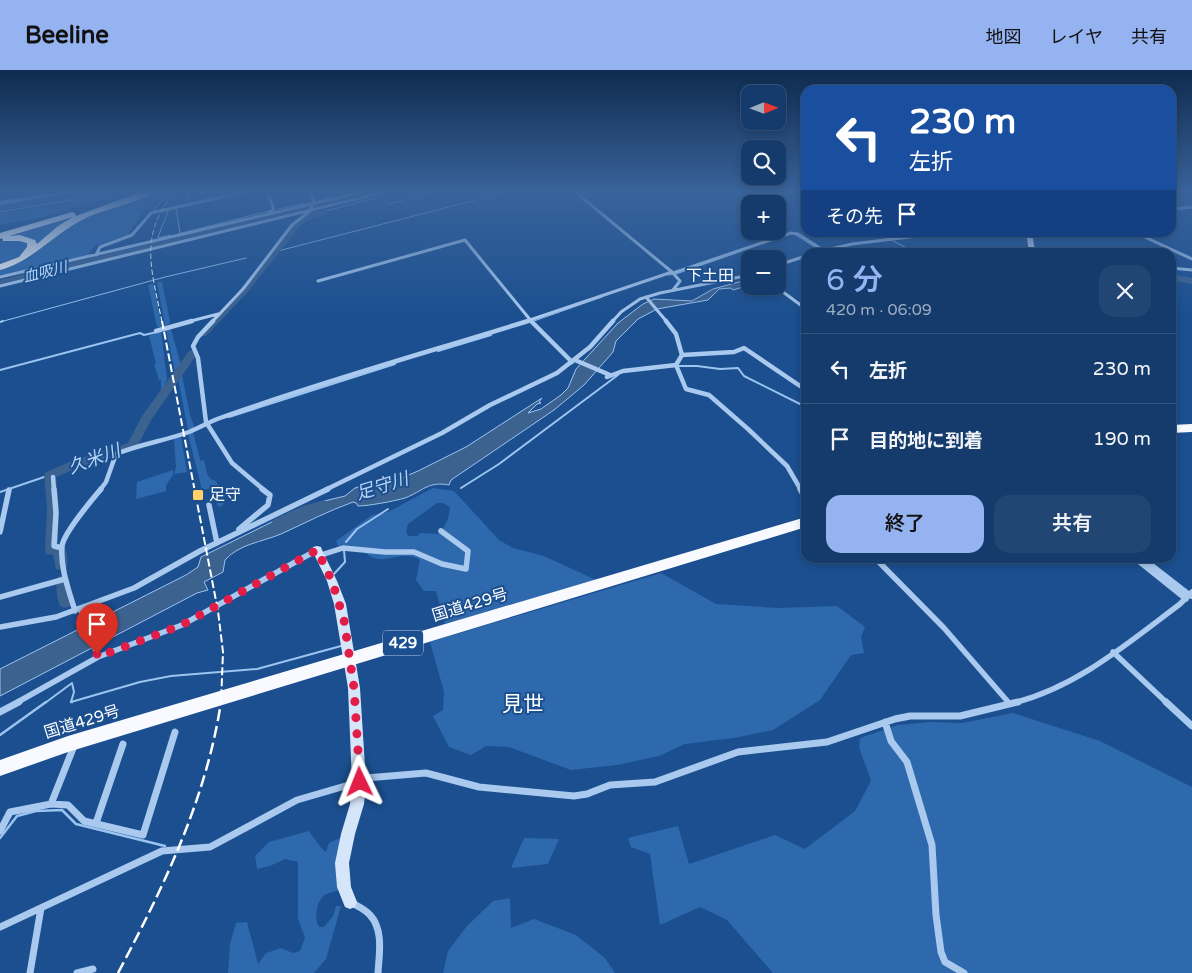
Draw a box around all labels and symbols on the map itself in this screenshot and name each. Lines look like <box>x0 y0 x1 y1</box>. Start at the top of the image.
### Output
north arrow <box>741 85 786 130</box>
water label: 血吸川 <box>21 257 71 286</box>
district label: 下土田 <box>686 266 734 286</box>
water label: 久米川 <box>65 439 125 479</box>
water label: 足守川 <box>353 467 413 504</box>
place label: 足守 <box>209 485 241 505</box>
marker: 足守 <box>191 488 205 502</box>
street label: 国道429号 <box>430 584 510 626</box>
pin <box>76 603 118 654</box>
road number: 429 <box>383 630 423 656</box>
district label: 見世 <box>502 692 544 717</box>
street label: 国道429号 <box>42 701 122 743</box>
position arrow <box>333 755 385 807</box>

